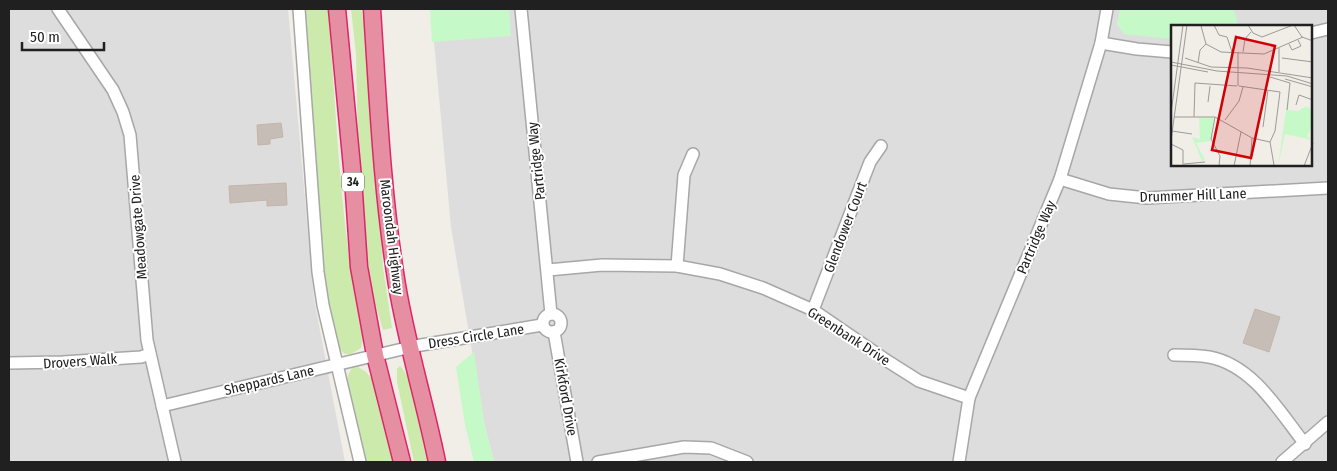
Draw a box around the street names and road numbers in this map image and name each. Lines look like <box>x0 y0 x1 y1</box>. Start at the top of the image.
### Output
street label: Partridge Way <box>524 120 549 201</box>
road number: 34 <box>342 172 364 192</box>
street label: Meadowgate Drive <box>126 174 151 280</box>
street label: Maroondah Highway <box>376 178 407 297</box>
street label: Glendower Court <box>820 179 871 275</box>
street label: Drummer Hill Lane <box>1139 185 1247 206</box>
street label: Partridge Way <box>1013 197 1060 277</box>
street label: Greenbank Drive <box>804 303 893 369</box>
street label: Dress Circle Lane <box>427 321 525 352</box>
street label: Drovers Walk <box>43 350 118 373</box>
street label: Kirkford Drive <box>550 357 581 437</box>
street label: Sheppards Lane <box>223 362 316 399</box>

